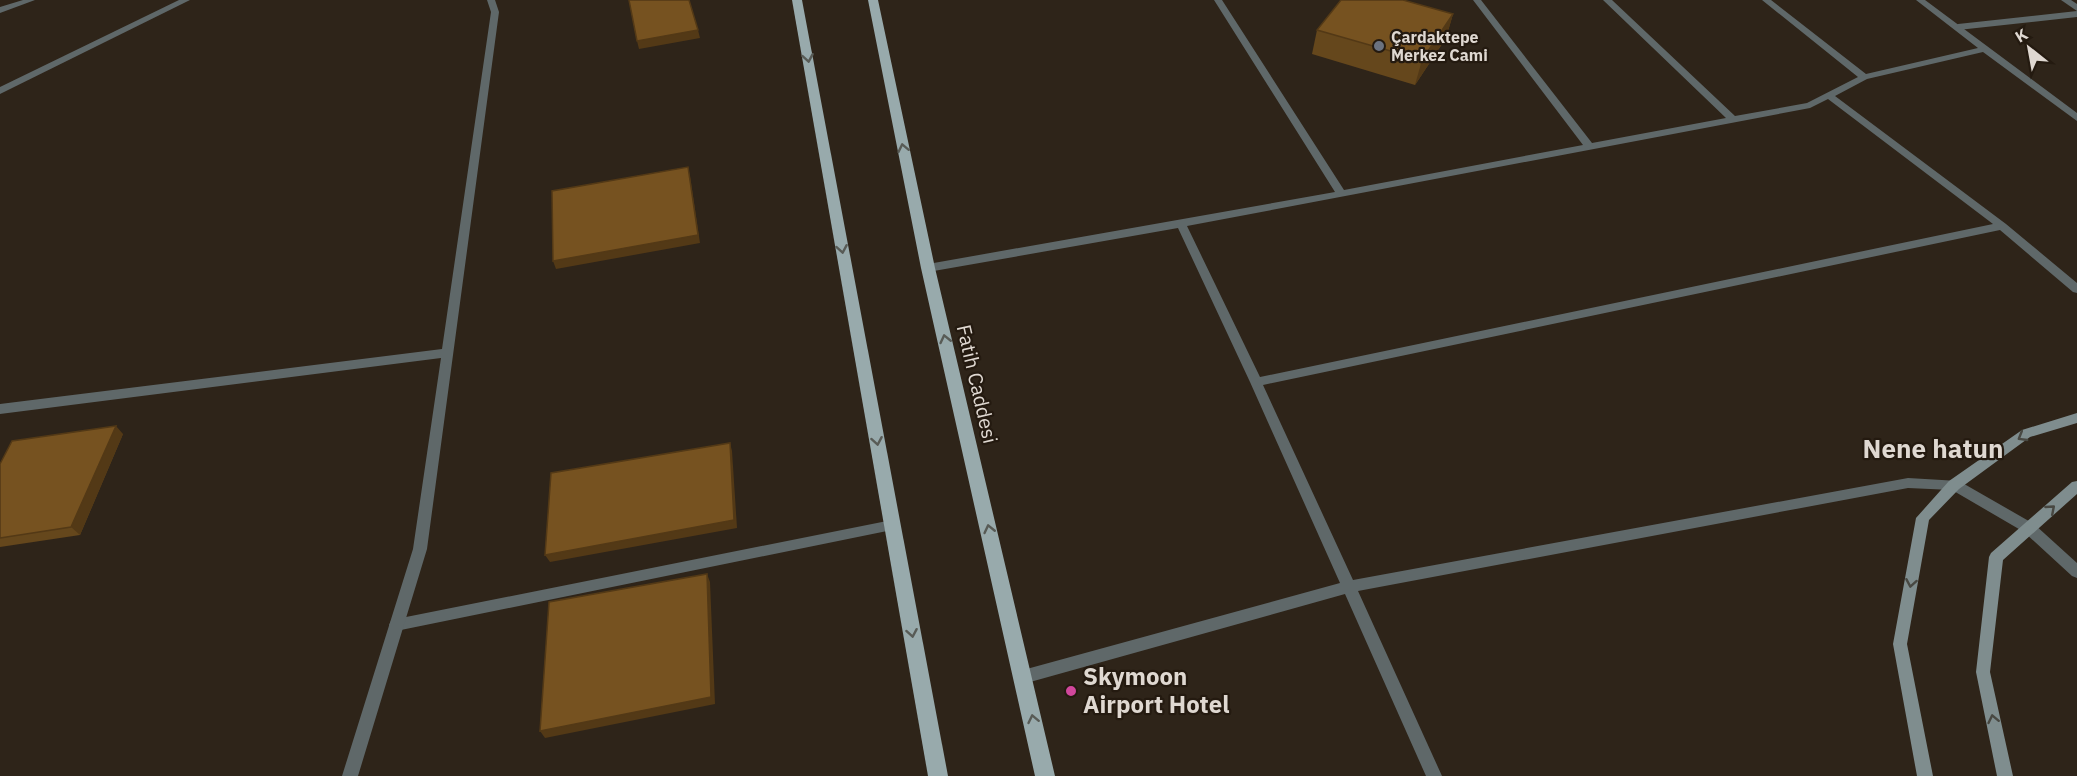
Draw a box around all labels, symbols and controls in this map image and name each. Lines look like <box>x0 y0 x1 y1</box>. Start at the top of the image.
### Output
north arrow <box>1999 18 2059 78</box>
text: K <box>2011 24 2031 47</box>
place label: Çardaktepe Merkez Cami <box>1391 27 1488 65</box>
marker: Çardaktepe Merkez Cami <box>1372 39 1386 53</box>
one-way arrow <box>801 52 814 62</box>
one-way arrow <box>897 144 910 154</box>
one-way arrow <box>836 245 848 254</box>
street label: Fatih Caddesi <box>951 322 1004 446</box>
one-way arrow <box>939 334 952 344</box>
one-way arrow <box>2018 430 2028 442</box>
district label: Nene hatun <box>1863 431 2003 465</box>
one-way arrow <box>870 436 883 446</box>
one-way arrow <box>2044 505 2055 516</box>
one-way arrow <box>983 524 996 534</box>
one-way arrow <box>1905 578 1918 588</box>
one-way arrow <box>905 628 918 638</box>
place label: Skymoon Airport Hotel <box>1083 660 1229 720</box>
marker: Skymoon Airport Hotel <box>1064 684 1078 698</box>
one-way arrow <box>1027 714 1040 724</box>
one-way arrow <box>1987 714 2000 724</box>

